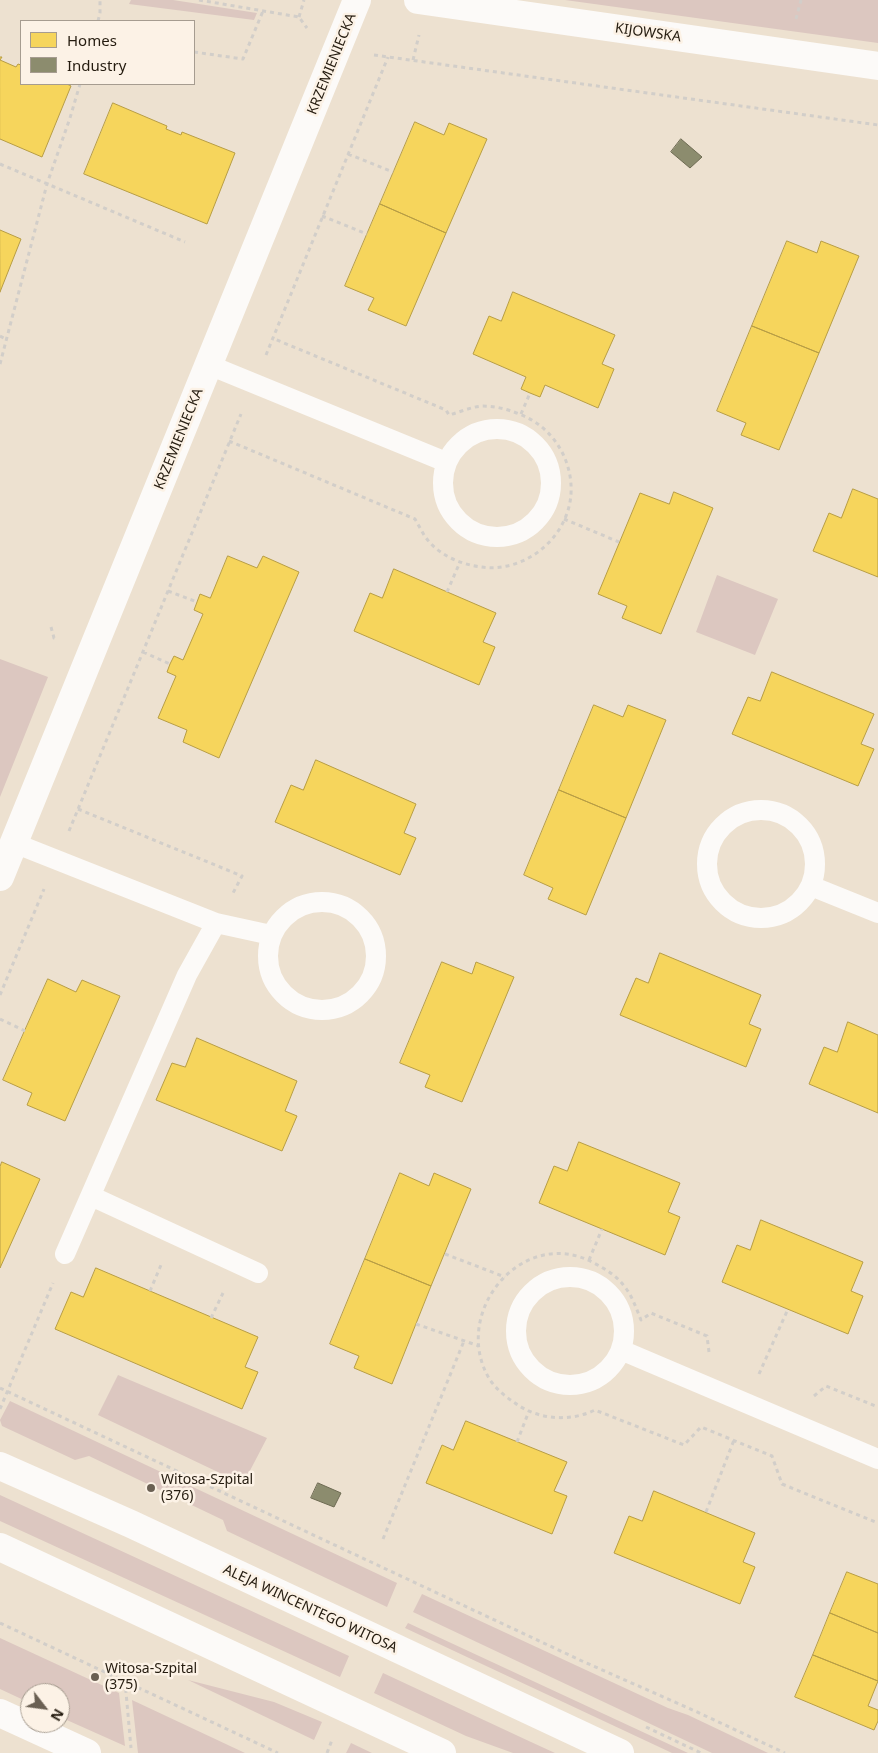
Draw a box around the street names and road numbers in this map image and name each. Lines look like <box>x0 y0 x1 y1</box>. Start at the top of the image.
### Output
street label: KRZEMIENIECKA <box>304 11 360 117</box>
street label: KIJOWSKA <box>614 20 682 46</box>
street label: KRZEMIENIECKA <box>151 386 207 492</box>
street label: ALEJA WINCENTEGO WITOSA <box>220 1561 400 1657</box>

